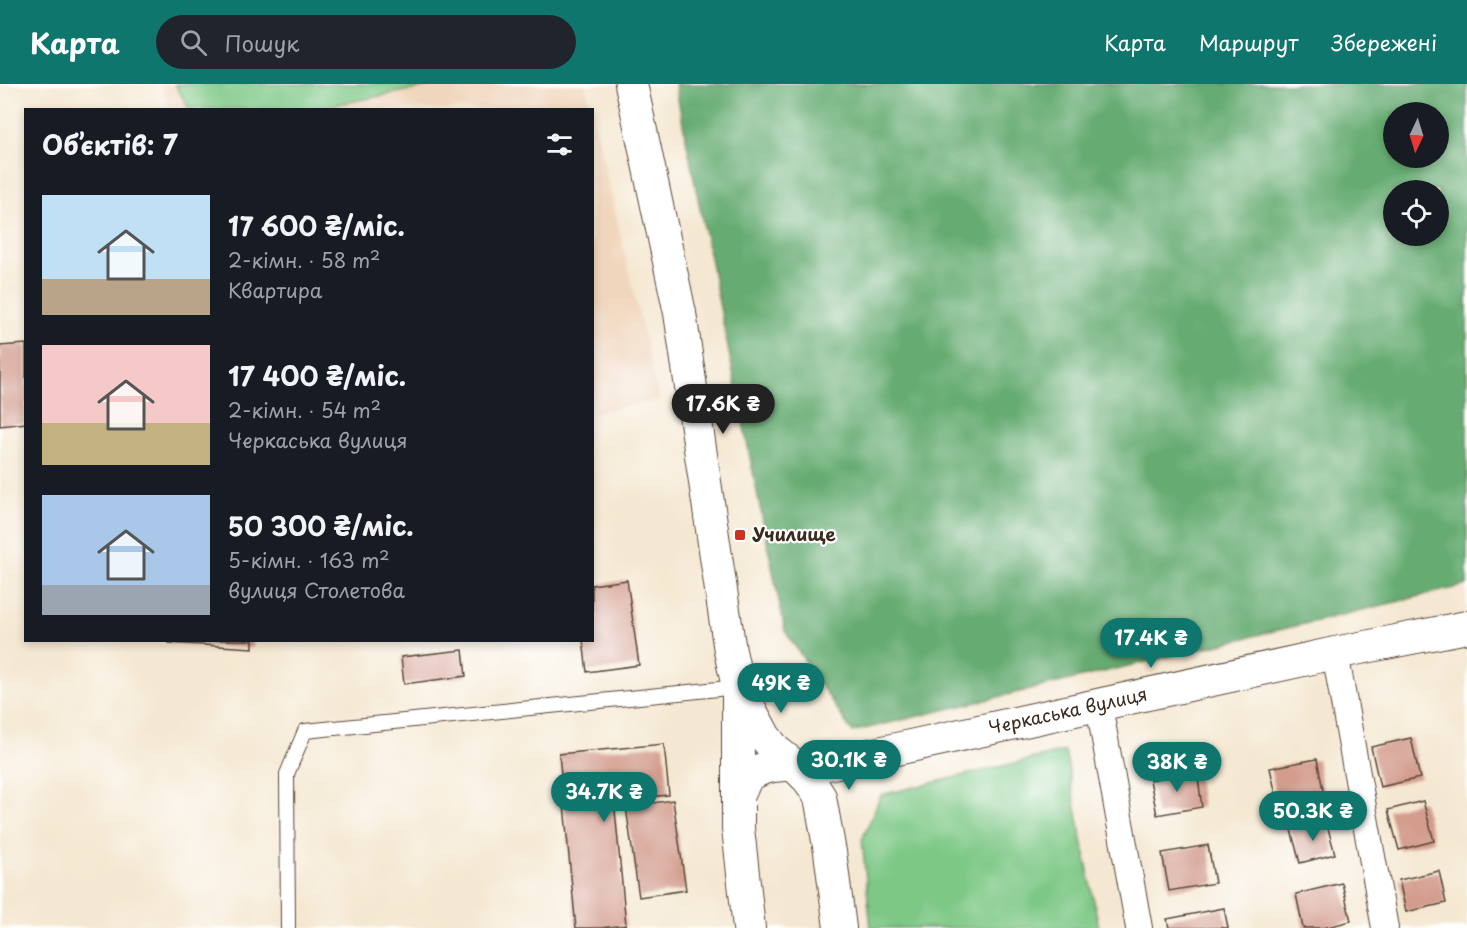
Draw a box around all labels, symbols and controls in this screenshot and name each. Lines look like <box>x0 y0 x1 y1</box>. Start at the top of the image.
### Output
search box <box>156 15 576 69</box>
text: Карта <box>30 21 120 64</box>
icon: search <box>177 26 210 59</box>
text: Пошук <box>225 26 299 59</box>
text: Карта <box>1104 26 1166 58</box>
text: Маршрут <box>1199 26 1298 58</box>
text: Збережені <box>1331 26 1437 58</box>
north arrow <box>1383 102 1449 168</box>
map controls <box>1383 102 1449 246</box>
text: Об’єктів: 7 <box>42 125 178 164</box>
icon: filters <box>543 128 576 161</box>
button: locate <box>1383 180 1449 246</box>
text: 17 600 ₴/міс. <box>228 206 405 245</box>
icon: home <box>90 219 162 291</box>
text: 2-кімн. · 58 m² <box>228 245 380 275</box>
text: Квартира <box>228 275 322 305</box>
text: 17 400 ₴/міс. <box>228 356 406 395</box>
icon: home <box>90 369 162 441</box>
pin: 17.6K ₴ <box>668 384 778 435</box>
text: 17.6K ₴ <box>686 388 760 418</box>
text: 2-кімн. · 54 m² <box>228 395 381 425</box>
text: Черкаська вулиця <box>228 425 408 455</box>
text: 50 300 ₴/міс. <box>228 506 414 545</box>
icon: home <box>90 519 162 591</box>
place label: Училище <box>752 520 836 547</box>
marker: Училище <box>733 528 747 542</box>
text: 5-кімн. · 163 m² <box>228 545 390 575</box>
text: вулиця Столетова <box>228 575 405 605</box>
pin: 17.4K ₴ <box>1096 618 1206 669</box>
text: 17.4K ₴ <box>1114 622 1188 652</box>
pin: 49K ₴ <box>739 663 823 714</box>
text: 49K ₴ <box>751 667 811 697</box>
street label: Черкаська вулиця <box>986 679 1150 740</box>
pin: 30.1K ₴ <box>794 740 904 791</box>
pin: 38K ₴ <box>1135 742 1219 793</box>
text: 30.1K ₴ <box>811 744 887 774</box>
text: 38K ₴ <box>1146 746 1208 776</box>
pin: 34.7K ₴ <box>549 772 659 823</box>
text: 34.7K ₴ <box>565 776 643 806</box>
pin: 50.3K ₴ <box>1258 791 1368 842</box>
text: 50.3K ₴ <box>1273 795 1353 825</box>

